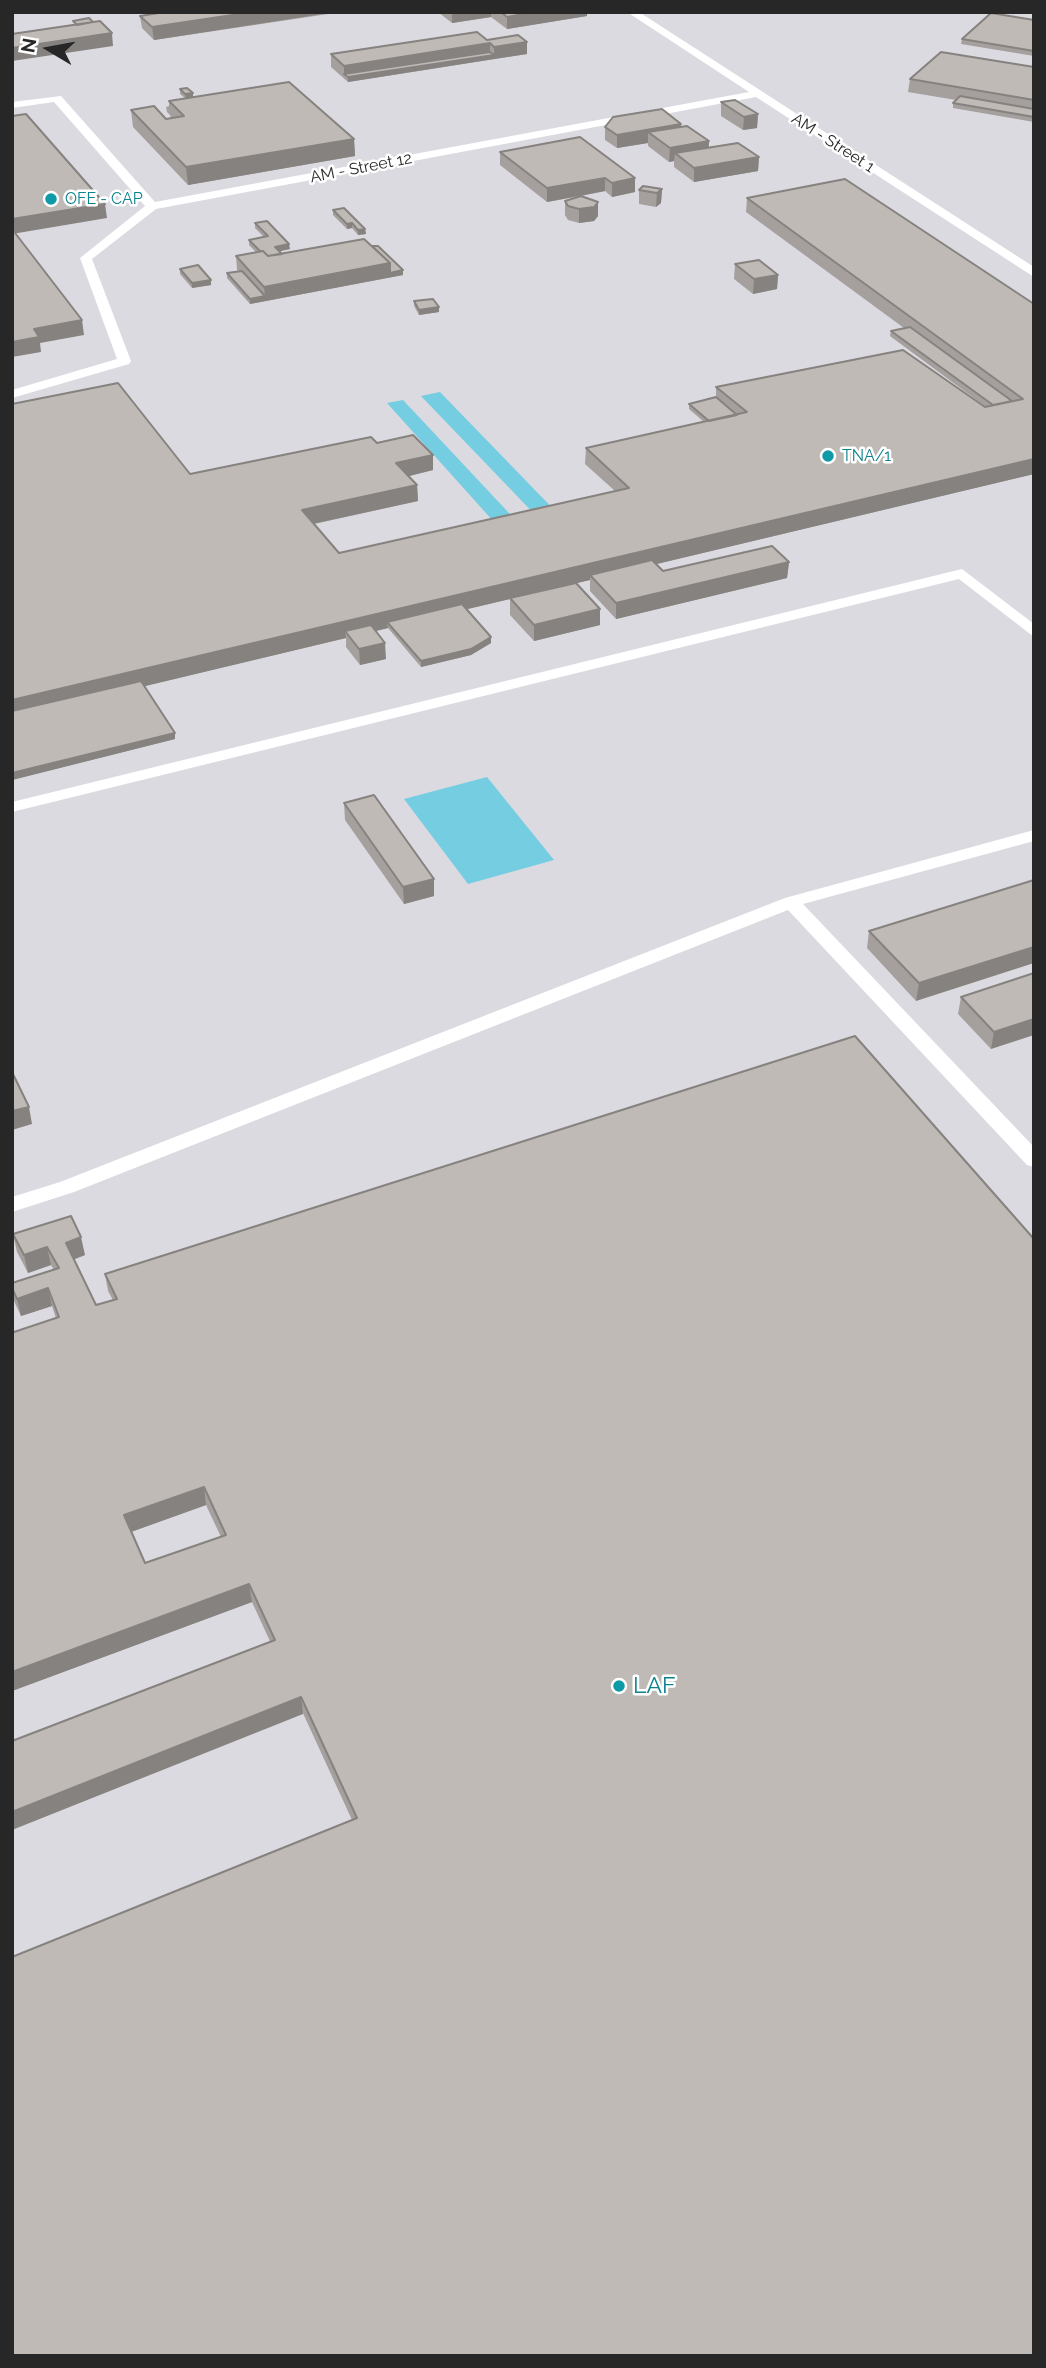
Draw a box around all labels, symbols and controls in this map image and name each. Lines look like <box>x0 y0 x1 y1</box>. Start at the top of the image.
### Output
north arrow <box>14 14 84 84</box>
text: N <box>16 36 40 54</box>
street label: AM - Street 1 <box>788 109 878 177</box>
street label: AM - Street 12 <box>308 149 414 187</box>
place label: OFE - CAP <box>65 189 143 209</box>
marker: OFE - CAP <box>43 191 59 207</box>
place label: TNA/1 <box>842 446 891 466</box>
marker: TNA/1 <box>820 448 836 464</box>
place label: LAF <box>633 1672 676 1700</box>
marker: LAF <box>611 1678 627 1694</box>

